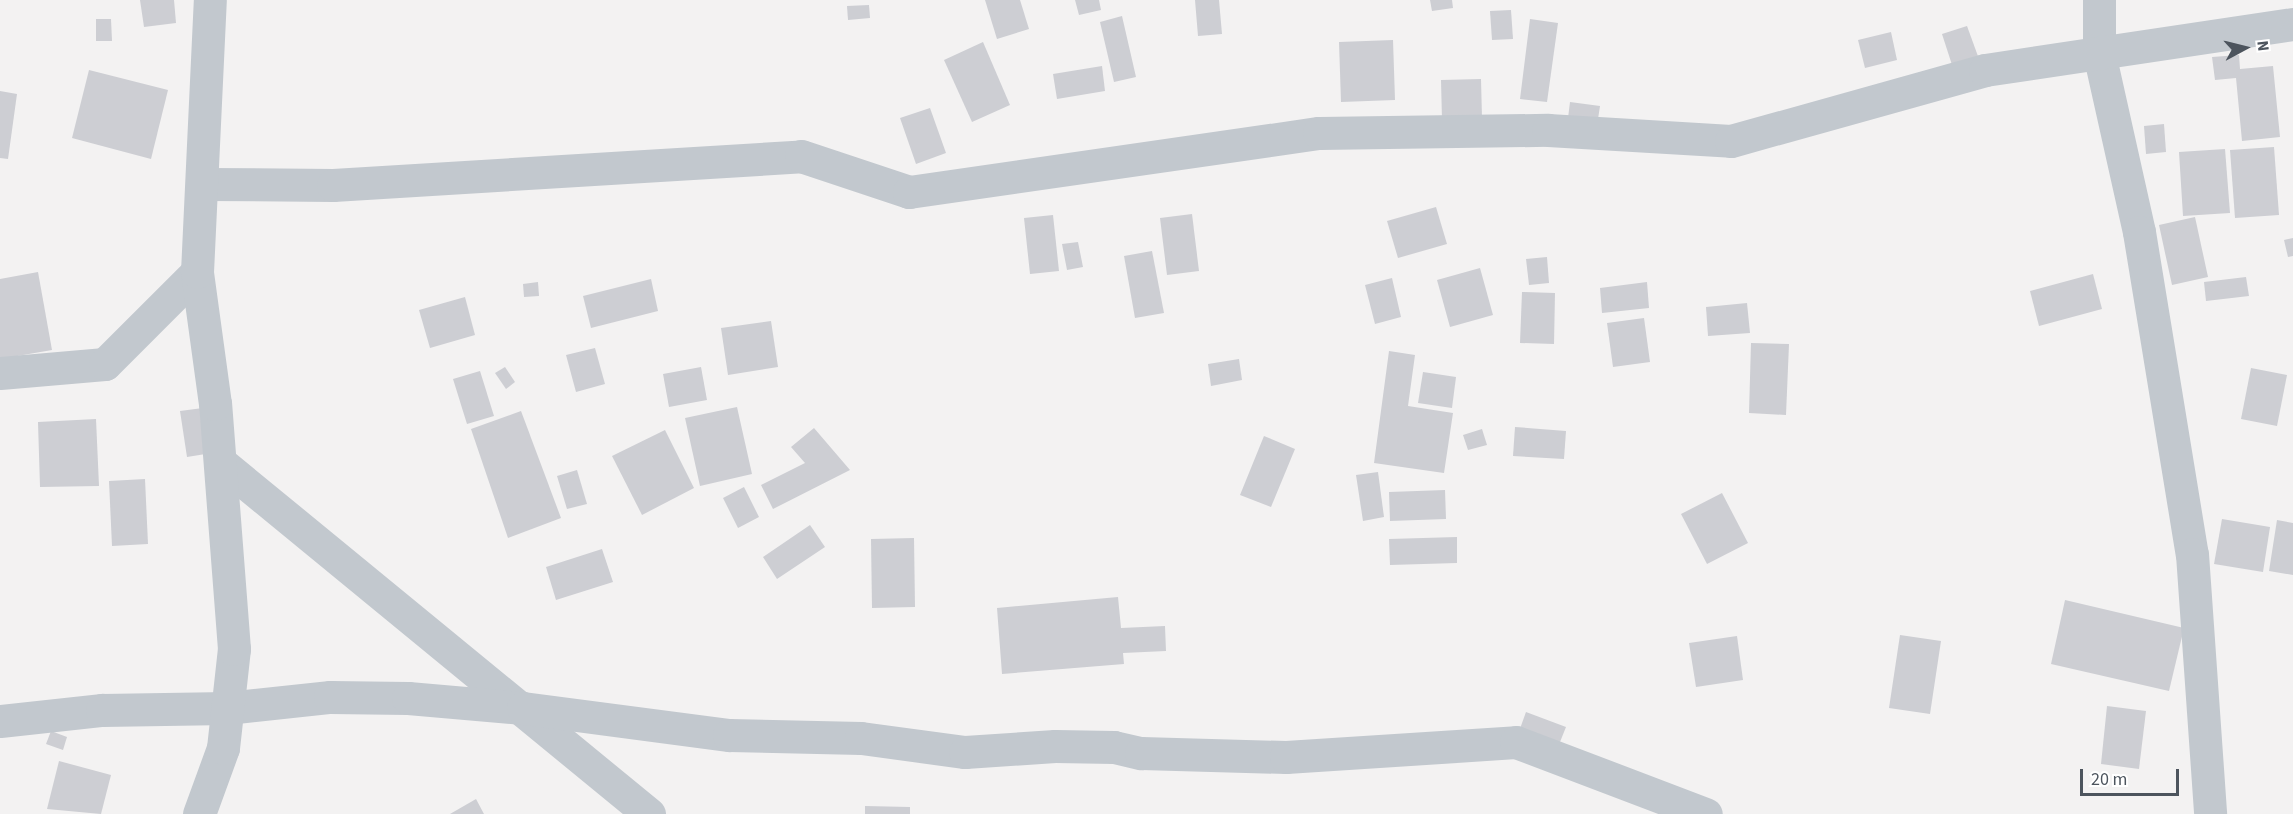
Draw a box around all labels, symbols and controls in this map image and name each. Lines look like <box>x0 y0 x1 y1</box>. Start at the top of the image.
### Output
north arrow <box>2215 18 2275 78</box>
text: N <box>2251 39 2274 52</box>
scale bar <box>2083 757 2182 795</box>
text: 20 m <box>2091 767 2127 792</box>

